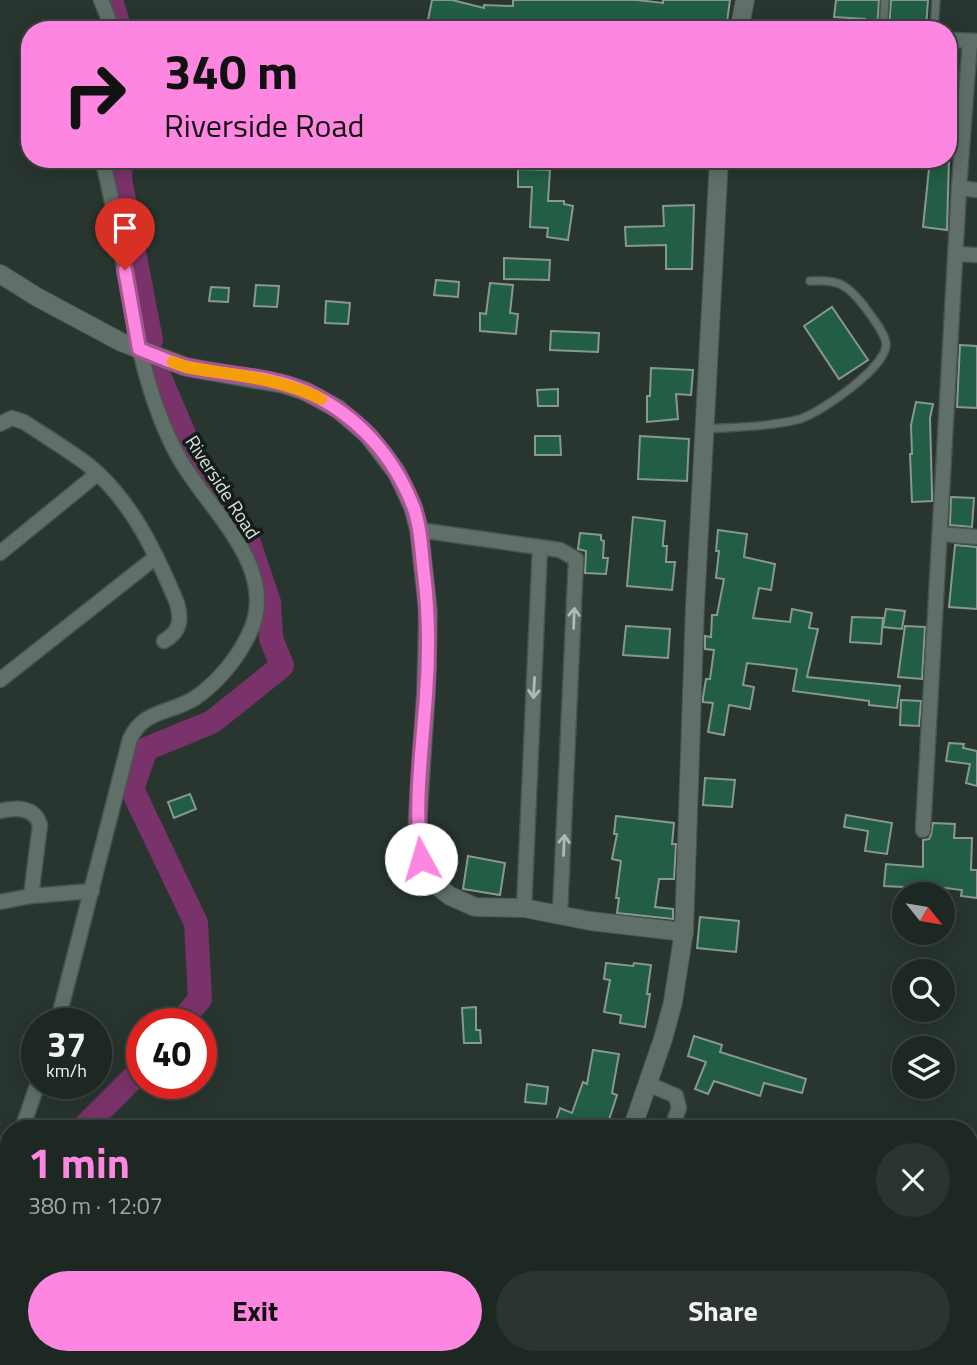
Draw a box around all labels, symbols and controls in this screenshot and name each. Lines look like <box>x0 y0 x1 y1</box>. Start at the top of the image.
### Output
text: 340 m <box>164 33 298 108</box>
icon: right <box>49 49 140 140</box>
text: Riverside Road <box>164 101 364 149</box>
pin <box>95 198 155 270</box>
icon: arrive <box>106 209 144 247</box>
street label: Riverside Road <box>179 429 268 545</box>
one-way arrow <box>567 607 580 630</box>
one-way arrow <box>527 677 540 700</box>
position arrow <box>384 822 458 896</box>
one-way arrow <box>558 834 571 857</box>
north arrow <box>892 882 956 945</box>
map controls <box>892 882 955 1099</box>
button: search <box>892 959 955 1022</box>
speed limit sign: 40 <box>126 1008 217 1099</box>
text: 37 <box>47 1017 86 1071</box>
button: layers <box>892 1036 955 1099</box>
text: km/h <box>46 1057 87 1084</box>
text: 1 min <box>28 1130 130 1194</box>
button: close <box>876 1143 950 1217</box>
text: 380 m · 12:07 <box>28 1188 163 1223</box>
button: Exit <box>28 1271 482 1351</box>
button: Share <box>496 1271 950 1351</box>

